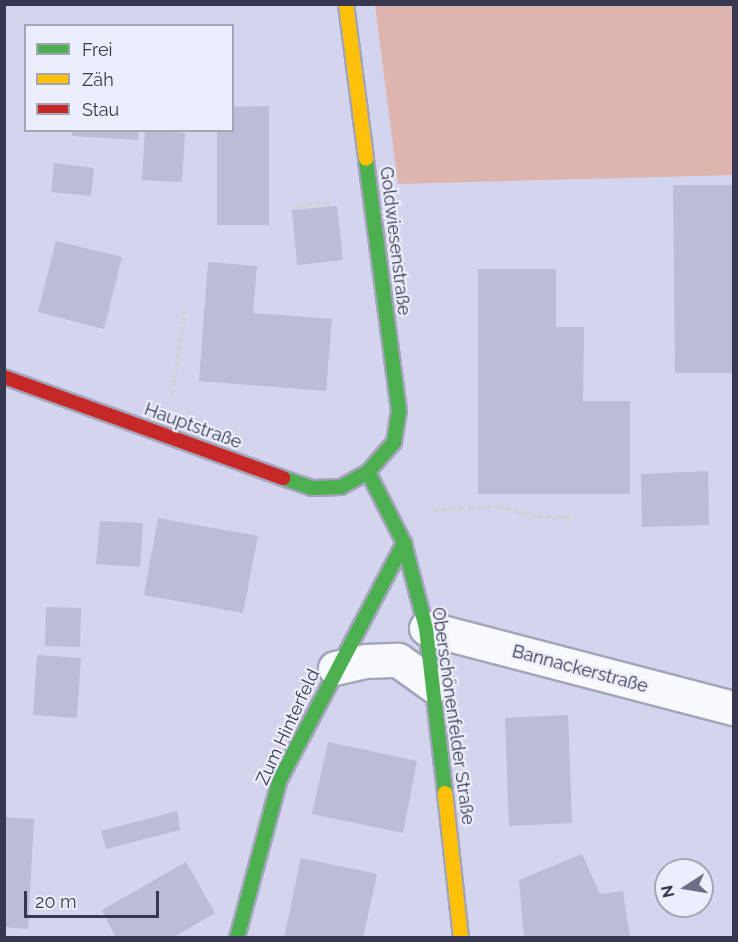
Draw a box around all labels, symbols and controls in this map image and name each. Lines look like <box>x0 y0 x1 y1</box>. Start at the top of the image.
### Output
legend <box>24 24 234 132</box>
text: Frei <box>82 39 112 60</box>
text: Zäh <box>82 69 114 90</box>
text: Stau <box>82 99 119 120</box>
street label: Goldwiesenstraße <box>375 165 415 317</box>
street label: Hauptstraße <box>141 398 245 454</box>
street label: Oberschönenfelder Straße <box>427 606 479 826</box>
street label: Bannackerstraße <box>510 640 650 698</box>
street label: Zum Hinterfeld <box>252 666 324 788</box>
north arrow <box>654 858 714 918</box>
scale bar <box>27 879 162 917</box>
text: N <box>657 883 678 899</box>
text: 20 m <box>35 891 77 912</box>

